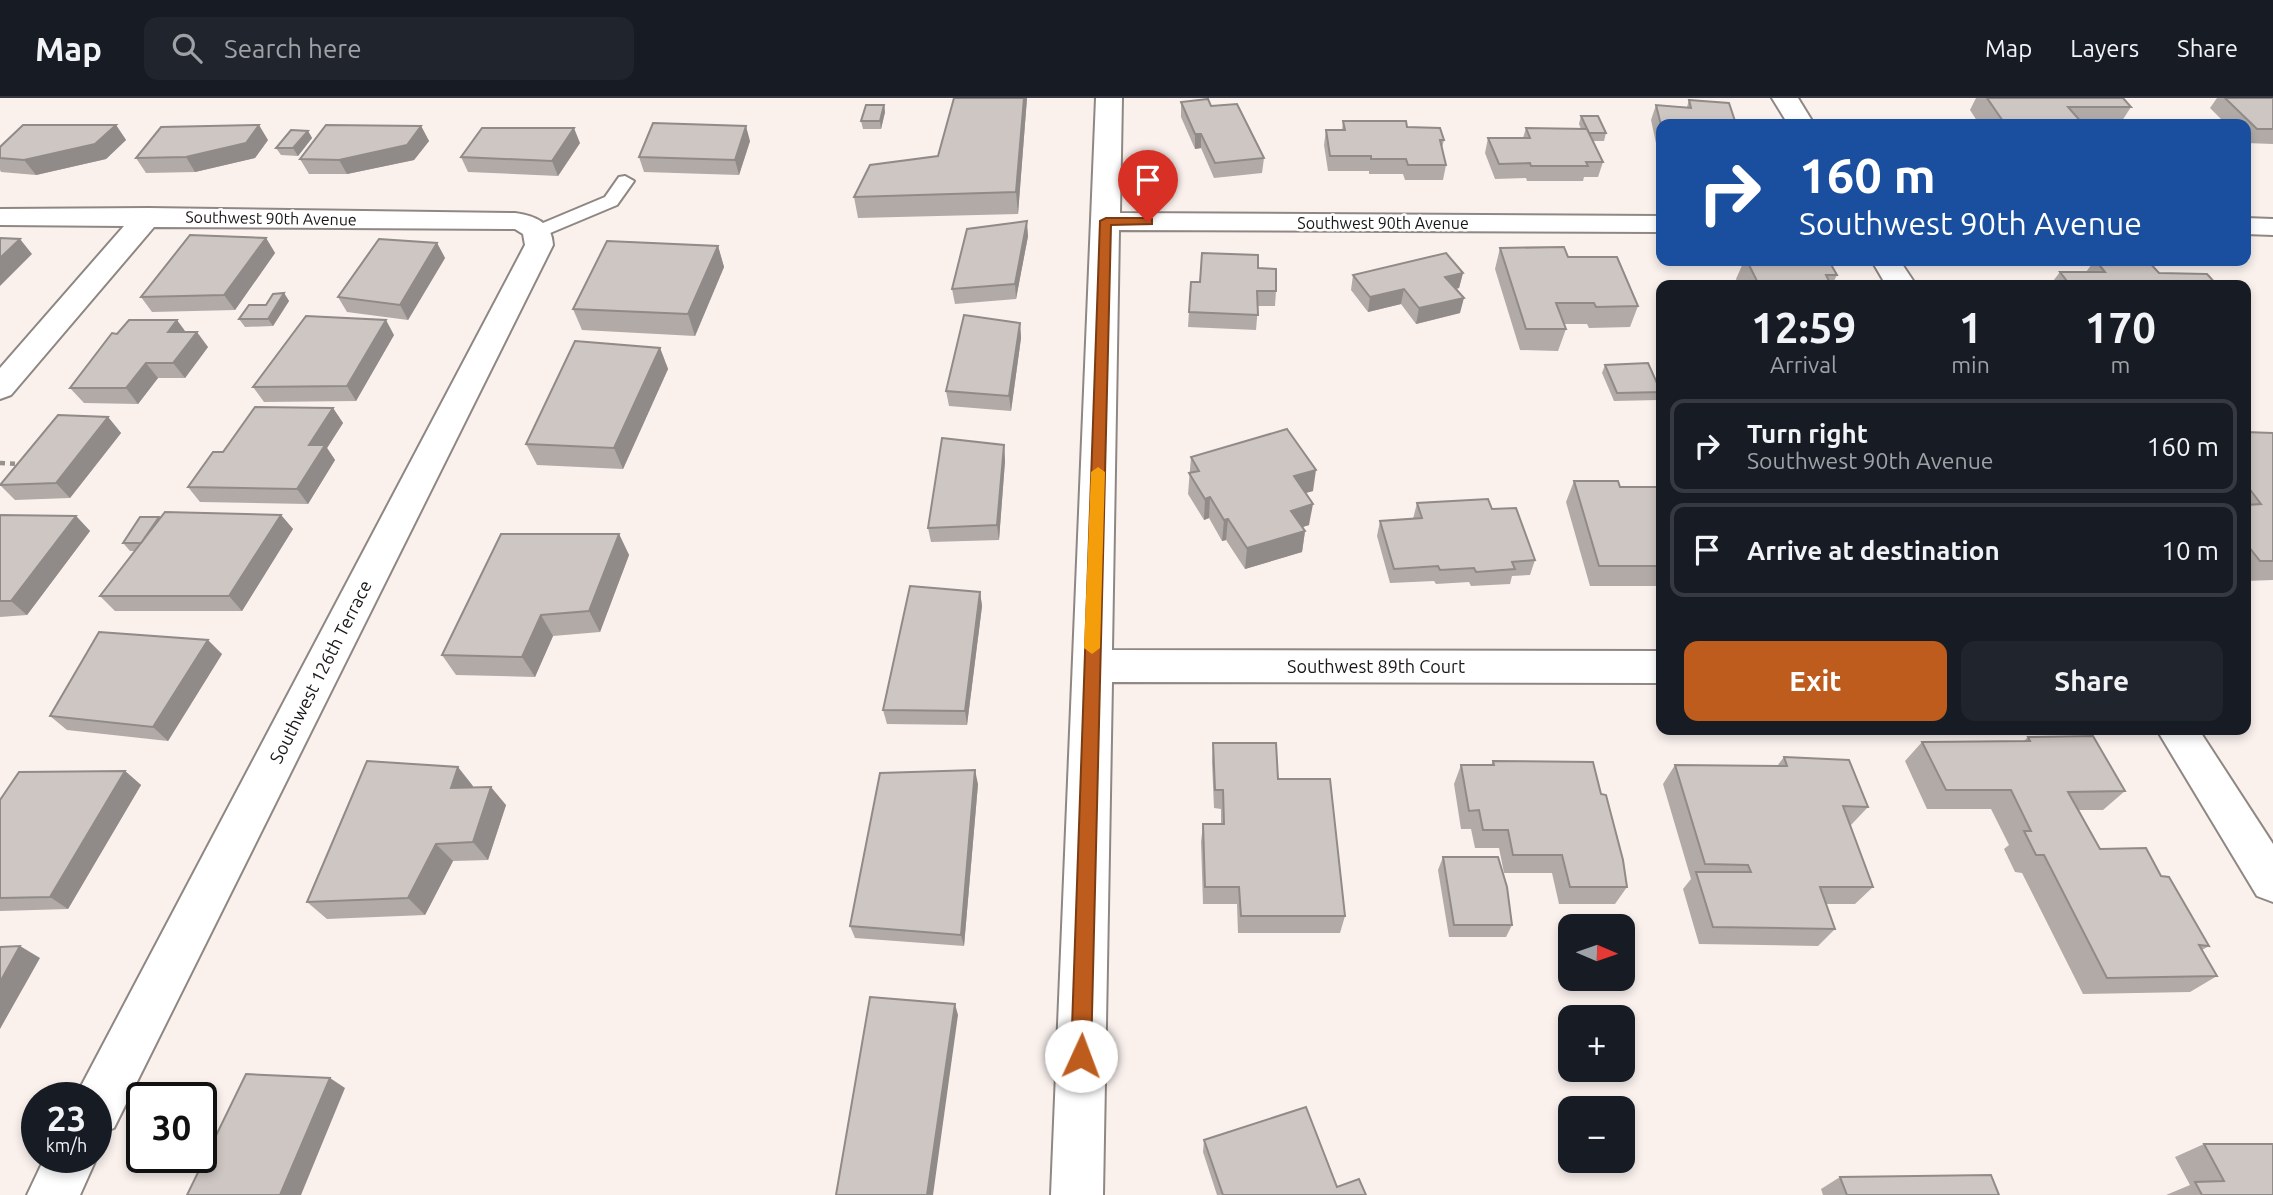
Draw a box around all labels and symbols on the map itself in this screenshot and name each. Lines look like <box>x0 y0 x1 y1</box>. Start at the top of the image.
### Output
pin <box>1118 150 1178 222</box>
street label: Southwest 90th Avenue <box>185 208 357 228</box>
street label: Southwest 90th Avenue <box>1297 214 1469 232</box>
street label: Southwest 126th Terrace <box>265 577 375 766</box>
street label: Southwest 89th Court <box>1287 656 1465 676</box>
north arrow <box>1558 914 1634 990</box>
position arrow <box>1044 1019 1118 1093</box>
speed limit sign: 30 <box>126 1082 217 1173</box>

